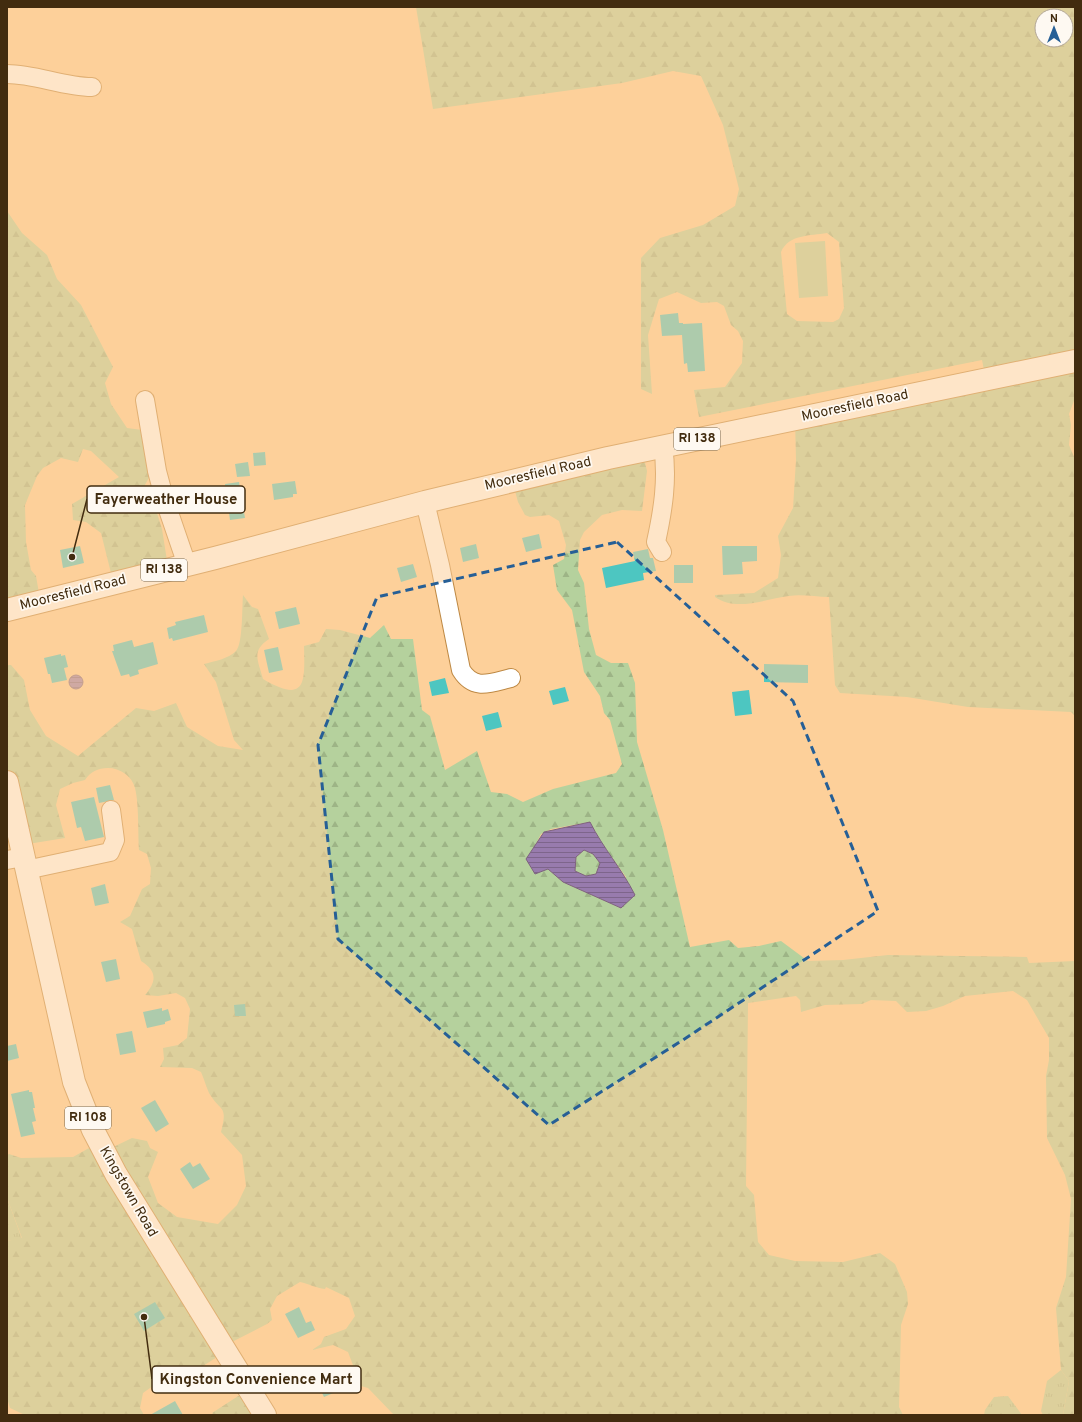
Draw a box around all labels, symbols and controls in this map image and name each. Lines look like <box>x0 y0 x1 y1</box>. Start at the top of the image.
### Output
north arrow <box>1034 8 1074 48</box>
text: N <box>1050 12 1058 26</box>
street label: Mooresfield Road <box>800 386 910 426</box>
road number: RI 138 <box>674 428 720 450</box>
street label: Mooresfield Road <box>483 453 593 495</box>
callout: Fayerweather House <box>87 486 245 513</box>
text: Fayerweather House <box>95 491 237 510</box>
road number: RI 138 <box>141 559 187 581</box>
street label: Mooresfield Road <box>18 572 128 614</box>
road number: RI 108 <box>65 1107 111 1129</box>
street label: Kingstown Road <box>95 1144 161 1240</box>
callout: Kingston Convenience Mart <box>152 1366 361 1393</box>
text: Kingston Convenience Mart <box>159 1371 353 1390</box>

